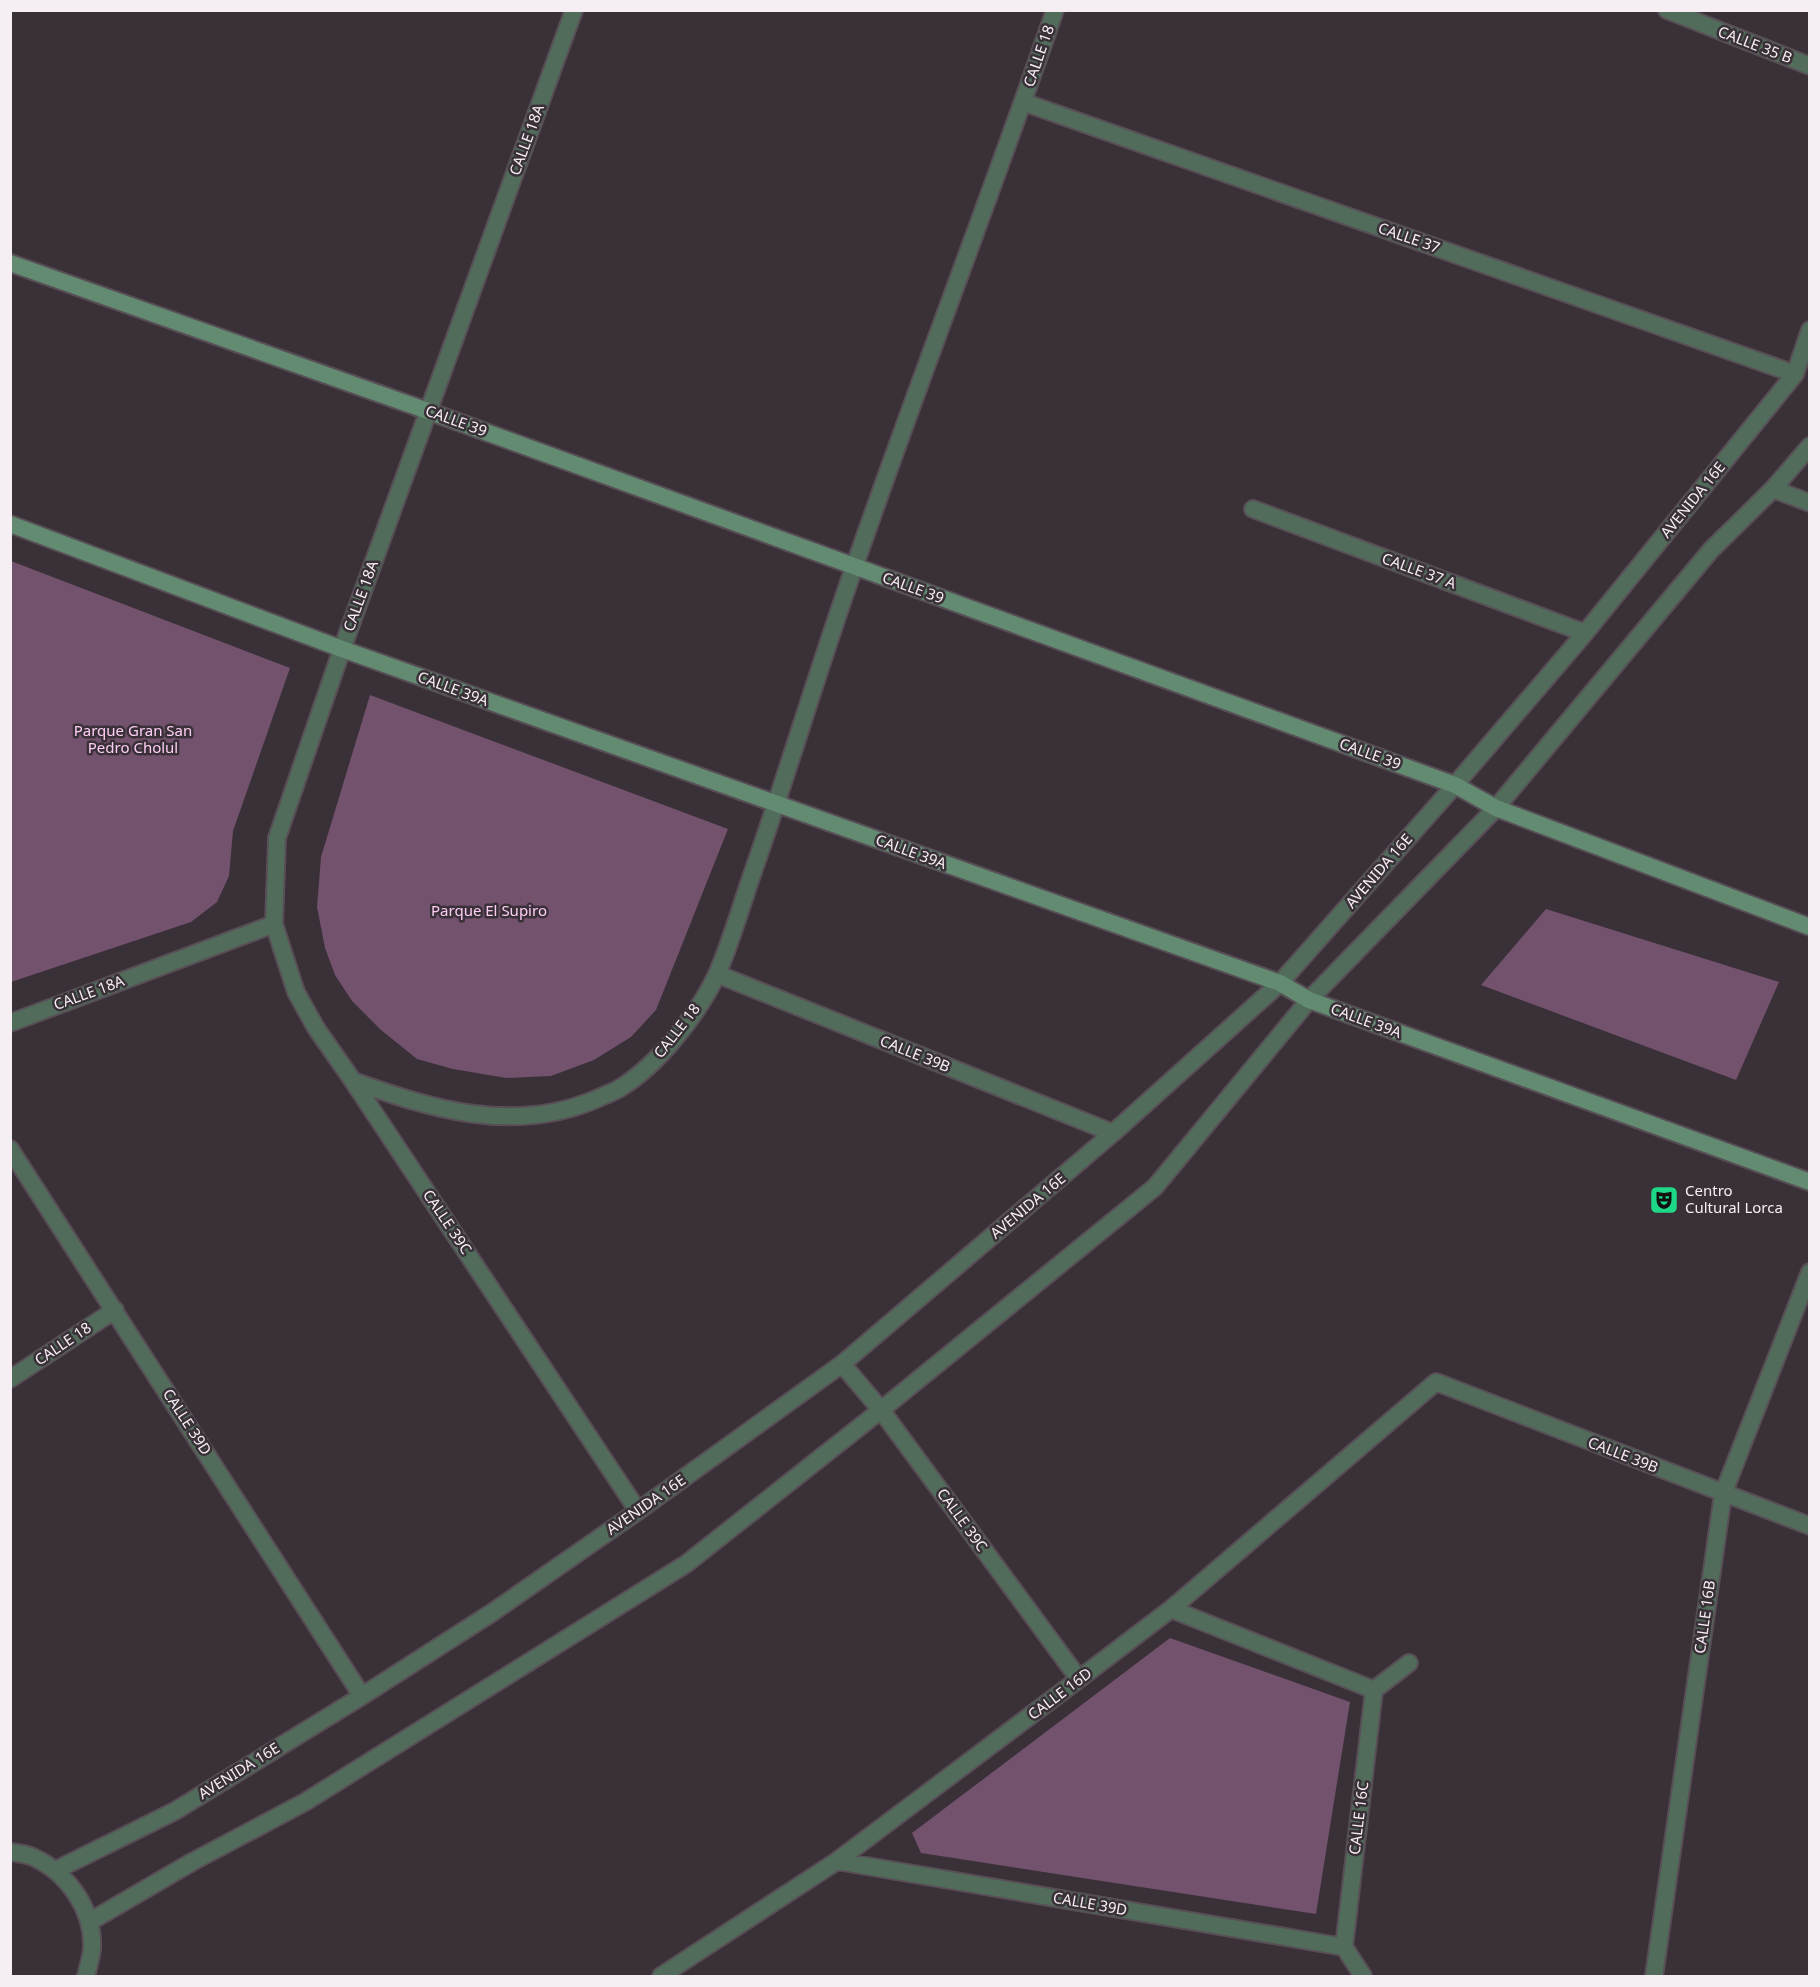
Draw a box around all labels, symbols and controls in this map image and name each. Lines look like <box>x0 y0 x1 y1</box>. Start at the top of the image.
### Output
street label: CALLE 35 B <box>1715 21 1795 67</box>
street label: CALLE 18 <box>1018 22 1058 89</box>
street label: CALLE 18A <box>504 101 548 178</box>
street label: CALLE 37 <box>1376 217 1443 257</box>
street label: CALLE 39 <box>423 400 490 440</box>
street label: AVENIDA 16E <box>1655 457 1729 542</box>
street label: CALLE 37 A <box>1379 547 1460 593</box>
street label: CALLE 18A <box>338 557 382 634</box>
street label: CALLE 39 <box>880 567 947 607</box>
street label: CALLE 39A <box>415 666 492 710</box>
park label: Parque Gran San Pedro Cholul <box>74 720 192 757</box>
street label: CALLE 39 <box>1337 733 1404 773</box>
street label: CALLE 39A <box>873 829 950 873</box>
street label: AVENIDA 16E <box>1340 829 1416 912</box>
park label: Parque El Supiro <box>431 900 547 920</box>
street label: CALLE 18A <box>51 970 127 1014</box>
street label: CALLE 39A <box>1328 998 1405 1042</box>
street label: CALLE 18 <box>649 999 704 1062</box>
street label: CALLE 39B <box>877 1030 953 1076</box>
street label: AVENIDA 16E <box>986 1168 1069 1243</box>
place label: Centro Cultural Lorca <box>1685 1180 1783 1217</box>
theatre icon: Centro Cultural Lorca <box>1648 1184 1680 1216</box>
street label: CALLE 39C <box>419 1185 477 1258</box>
street label: CALLE 18 <box>30 1317 95 1369</box>
street label: CALLE 39D <box>159 1384 217 1458</box>
street label: CALLE 39B <box>1585 1431 1661 1477</box>
street label: AVENIDA 16E <box>602 1469 689 1539</box>
street label: CALLE 39C <box>933 1484 993 1556</box>
street label: CALLE 16B <box>1689 1579 1719 1655</box>
street label: CALLE 16D <box>1023 1663 1095 1724</box>
street label: AVENIDA 16E <box>194 1737 283 1803</box>
street label: CALLE 16C <box>1344 1780 1372 1856</box>
street label: CALLE 39D <box>1051 1887 1129 1919</box>

